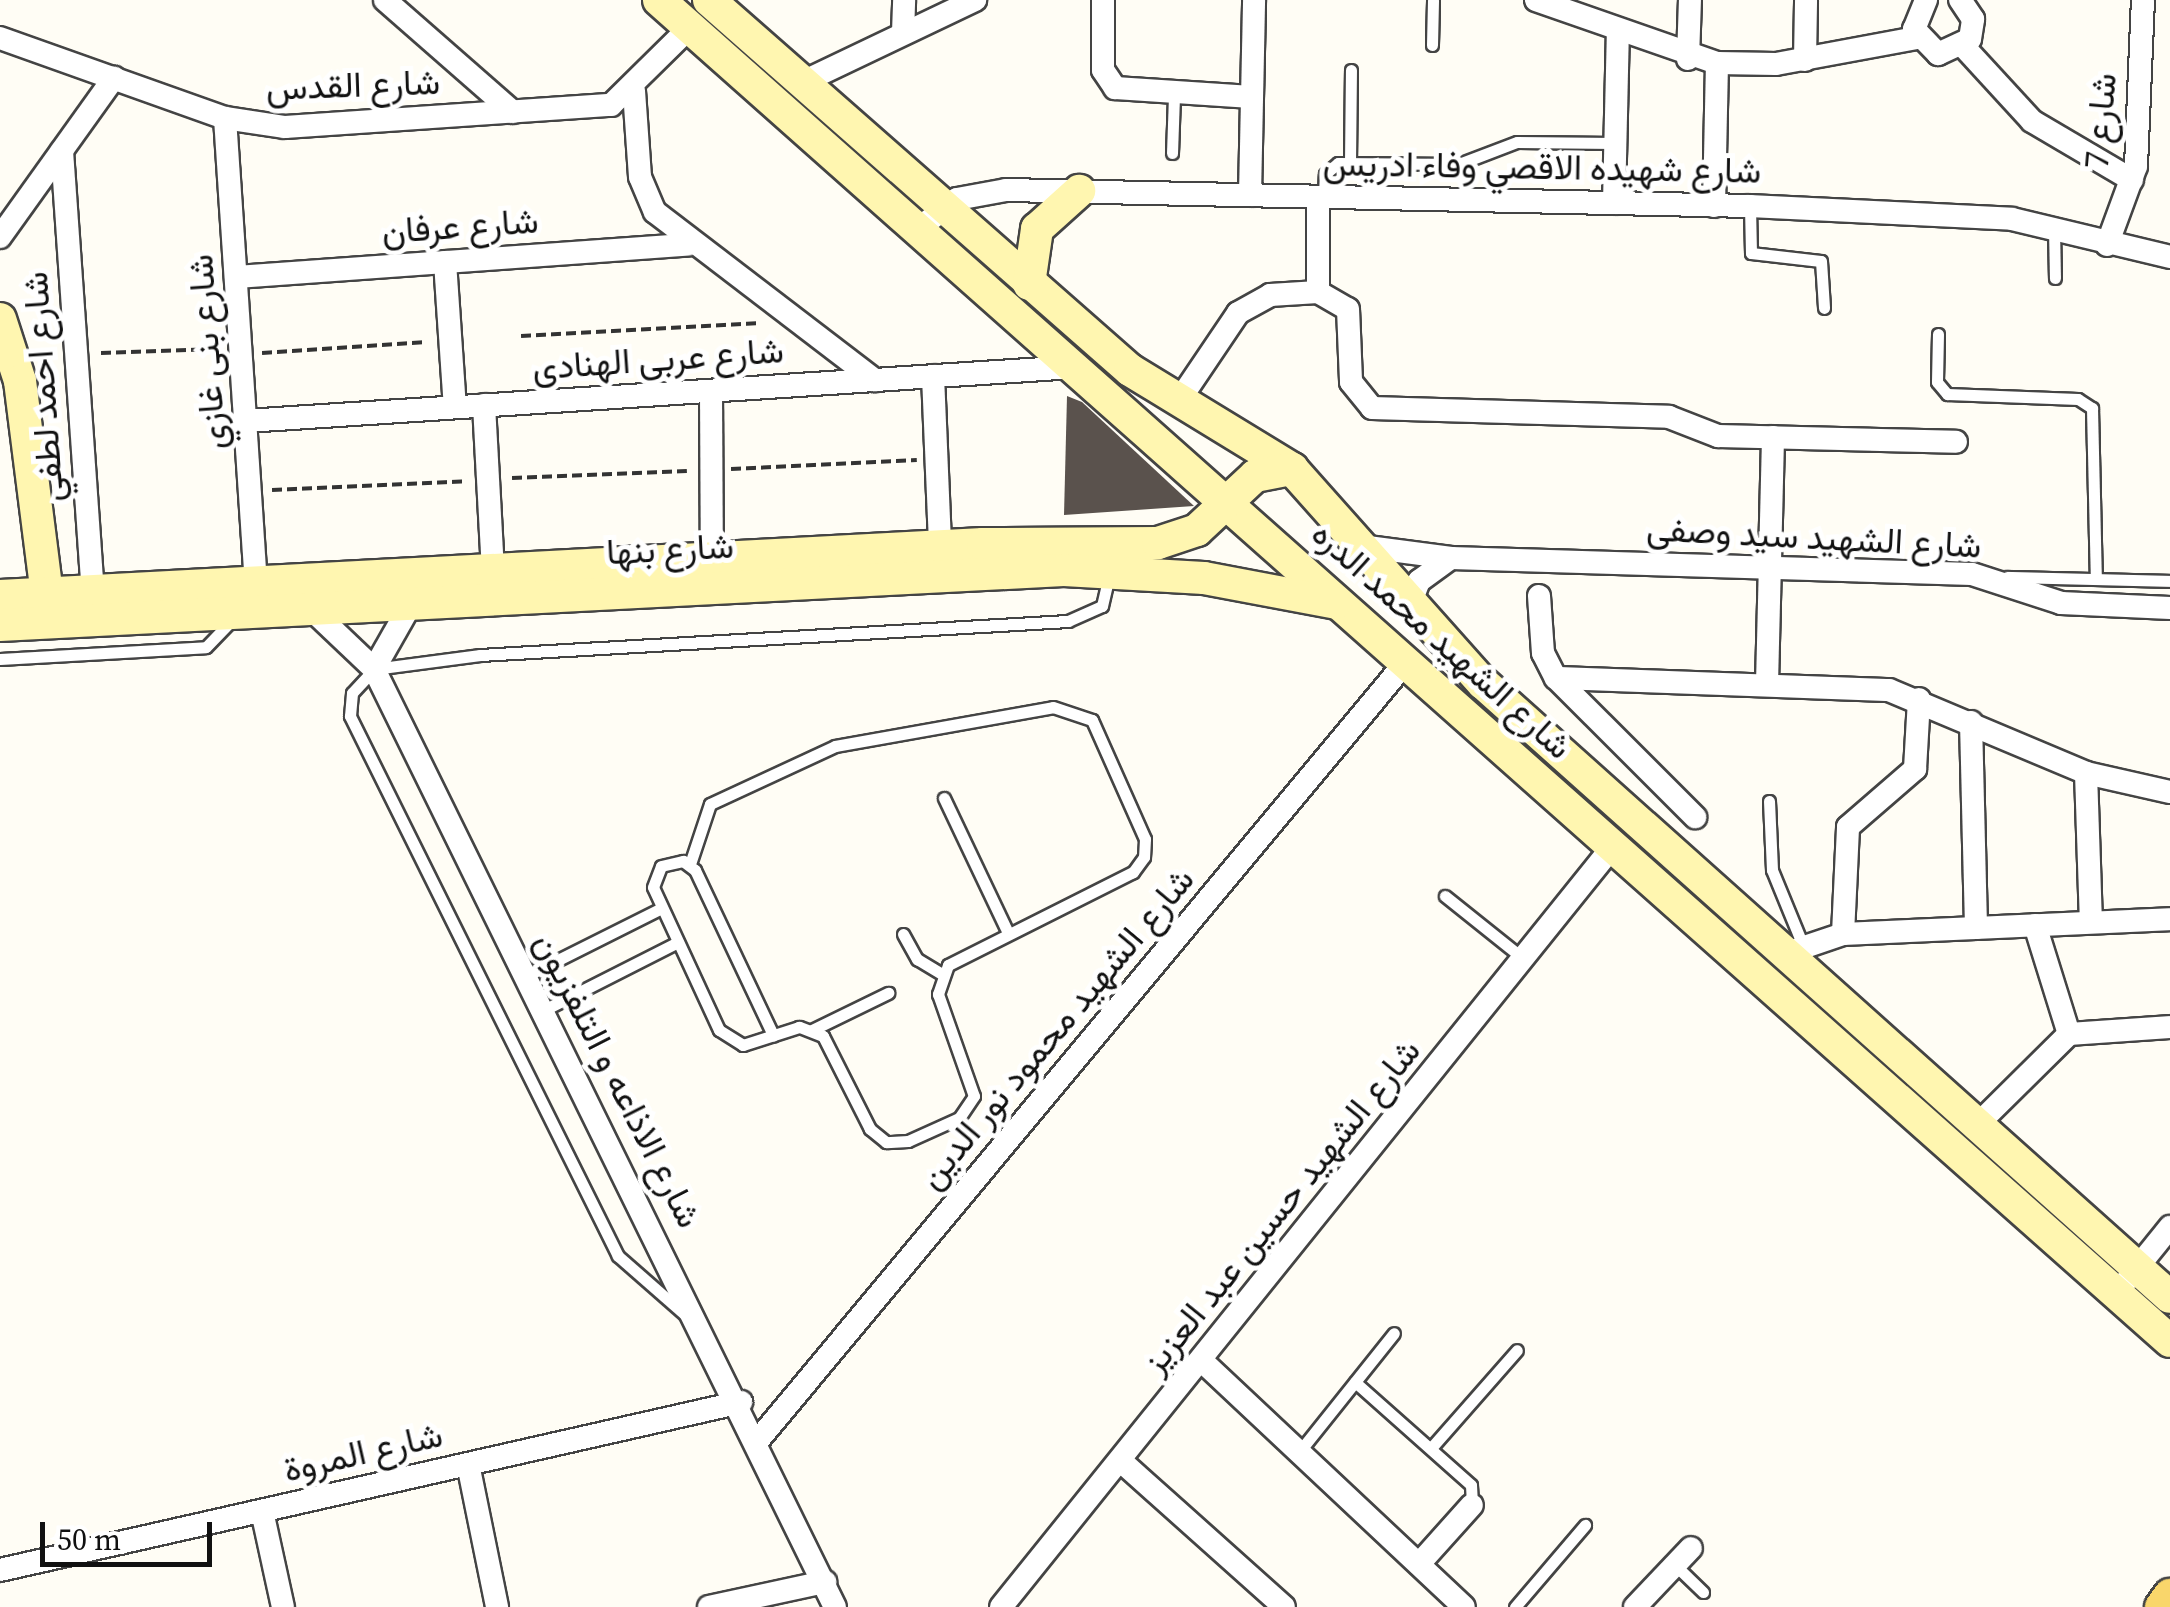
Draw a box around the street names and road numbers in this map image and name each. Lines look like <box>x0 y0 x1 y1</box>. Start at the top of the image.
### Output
street label: شارع القدس <box>265 61 441 109</box>
street label: شارع 7 <box>2075 71 2125 171</box>
street label: شارع شهيده الاقصي وفاء ادريس <box>1322 142 1762 192</box>
street label: شارع عرفان <box>380 200 540 252</box>
street label: شارع بنى غازي <box>179 253 235 451</box>
street label: شارع احمد لطفي <box>14 270 72 504</box>
street label: شارع عربى الهنادى <box>531 329 785 389</box>
street label: شارع الشهيد سيد وصفى <box>1646 507 1982 567</box>
street label: شارع الشهيد محمد الدره <box>1304 512 1580 768</box>
street label: شارع بنها <box>605 525 735 573</box>
street label: شارع الشهيد محمود نور الدين <box>909 859 1203 1197</box>
street label: شارع الاذاعه و التلفزيون <box>525 926 711 1234</box>
street label: شارع الشهيد حسين عبد العزيز <box>1133 1030 1429 1382</box>
street label: شارع المروة <box>280 1413 446 1491</box>

